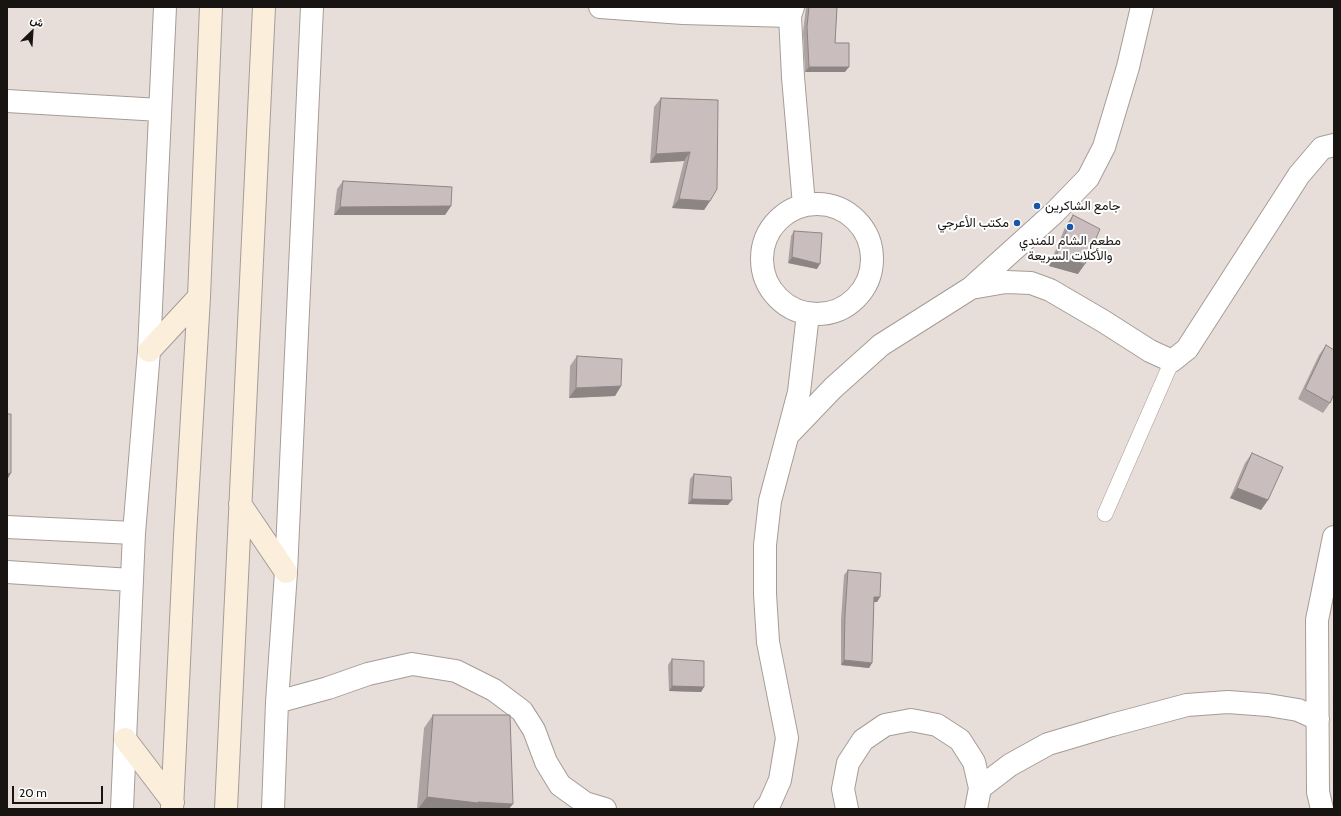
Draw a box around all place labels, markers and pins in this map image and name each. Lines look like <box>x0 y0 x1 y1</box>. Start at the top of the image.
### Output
place label: جامع الشاكرين <box>1045 198 1121 214</box>
marker: جامع الشاكرين <box>1032 201 1042 211</box>
place label: مكتب الأعرجي <box>937 215 1009 231</box>
marker: مكتب الأعرجي <box>1012 218 1022 228</box>
marker: مطعم الشام للمندي والأكلات السريعة <box>1065 222 1075 232</box>
place label: مطعم الشام للمندي والأكلات السريعة <box>1019 233 1121 264</box>

